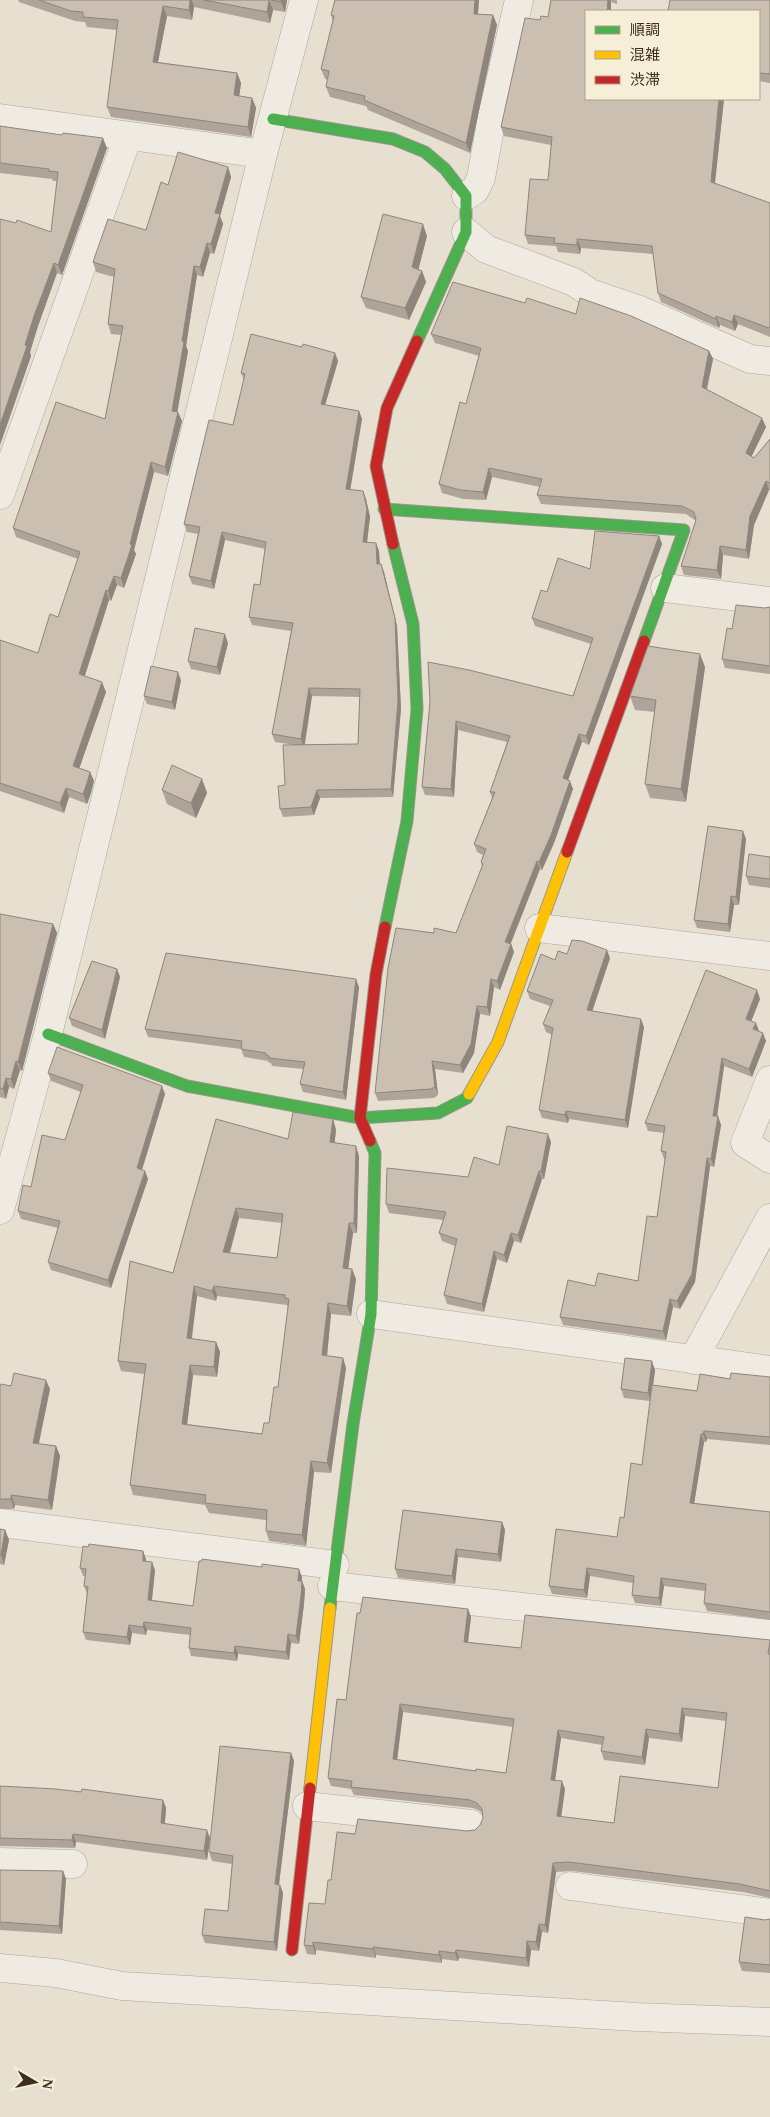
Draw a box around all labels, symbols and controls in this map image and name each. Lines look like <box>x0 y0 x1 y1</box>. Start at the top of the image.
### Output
legend <box>585 10 760 100</box>
text: 順調 <box>630 22 660 38</box>
text: 混雑 <box>630 47 660 63</box>
text: 渋滞 <box>630 72 660 88</box>
north arrow <box>10 2057 60 2107</box>
text: N <box>39 2078 56 2090</box>

